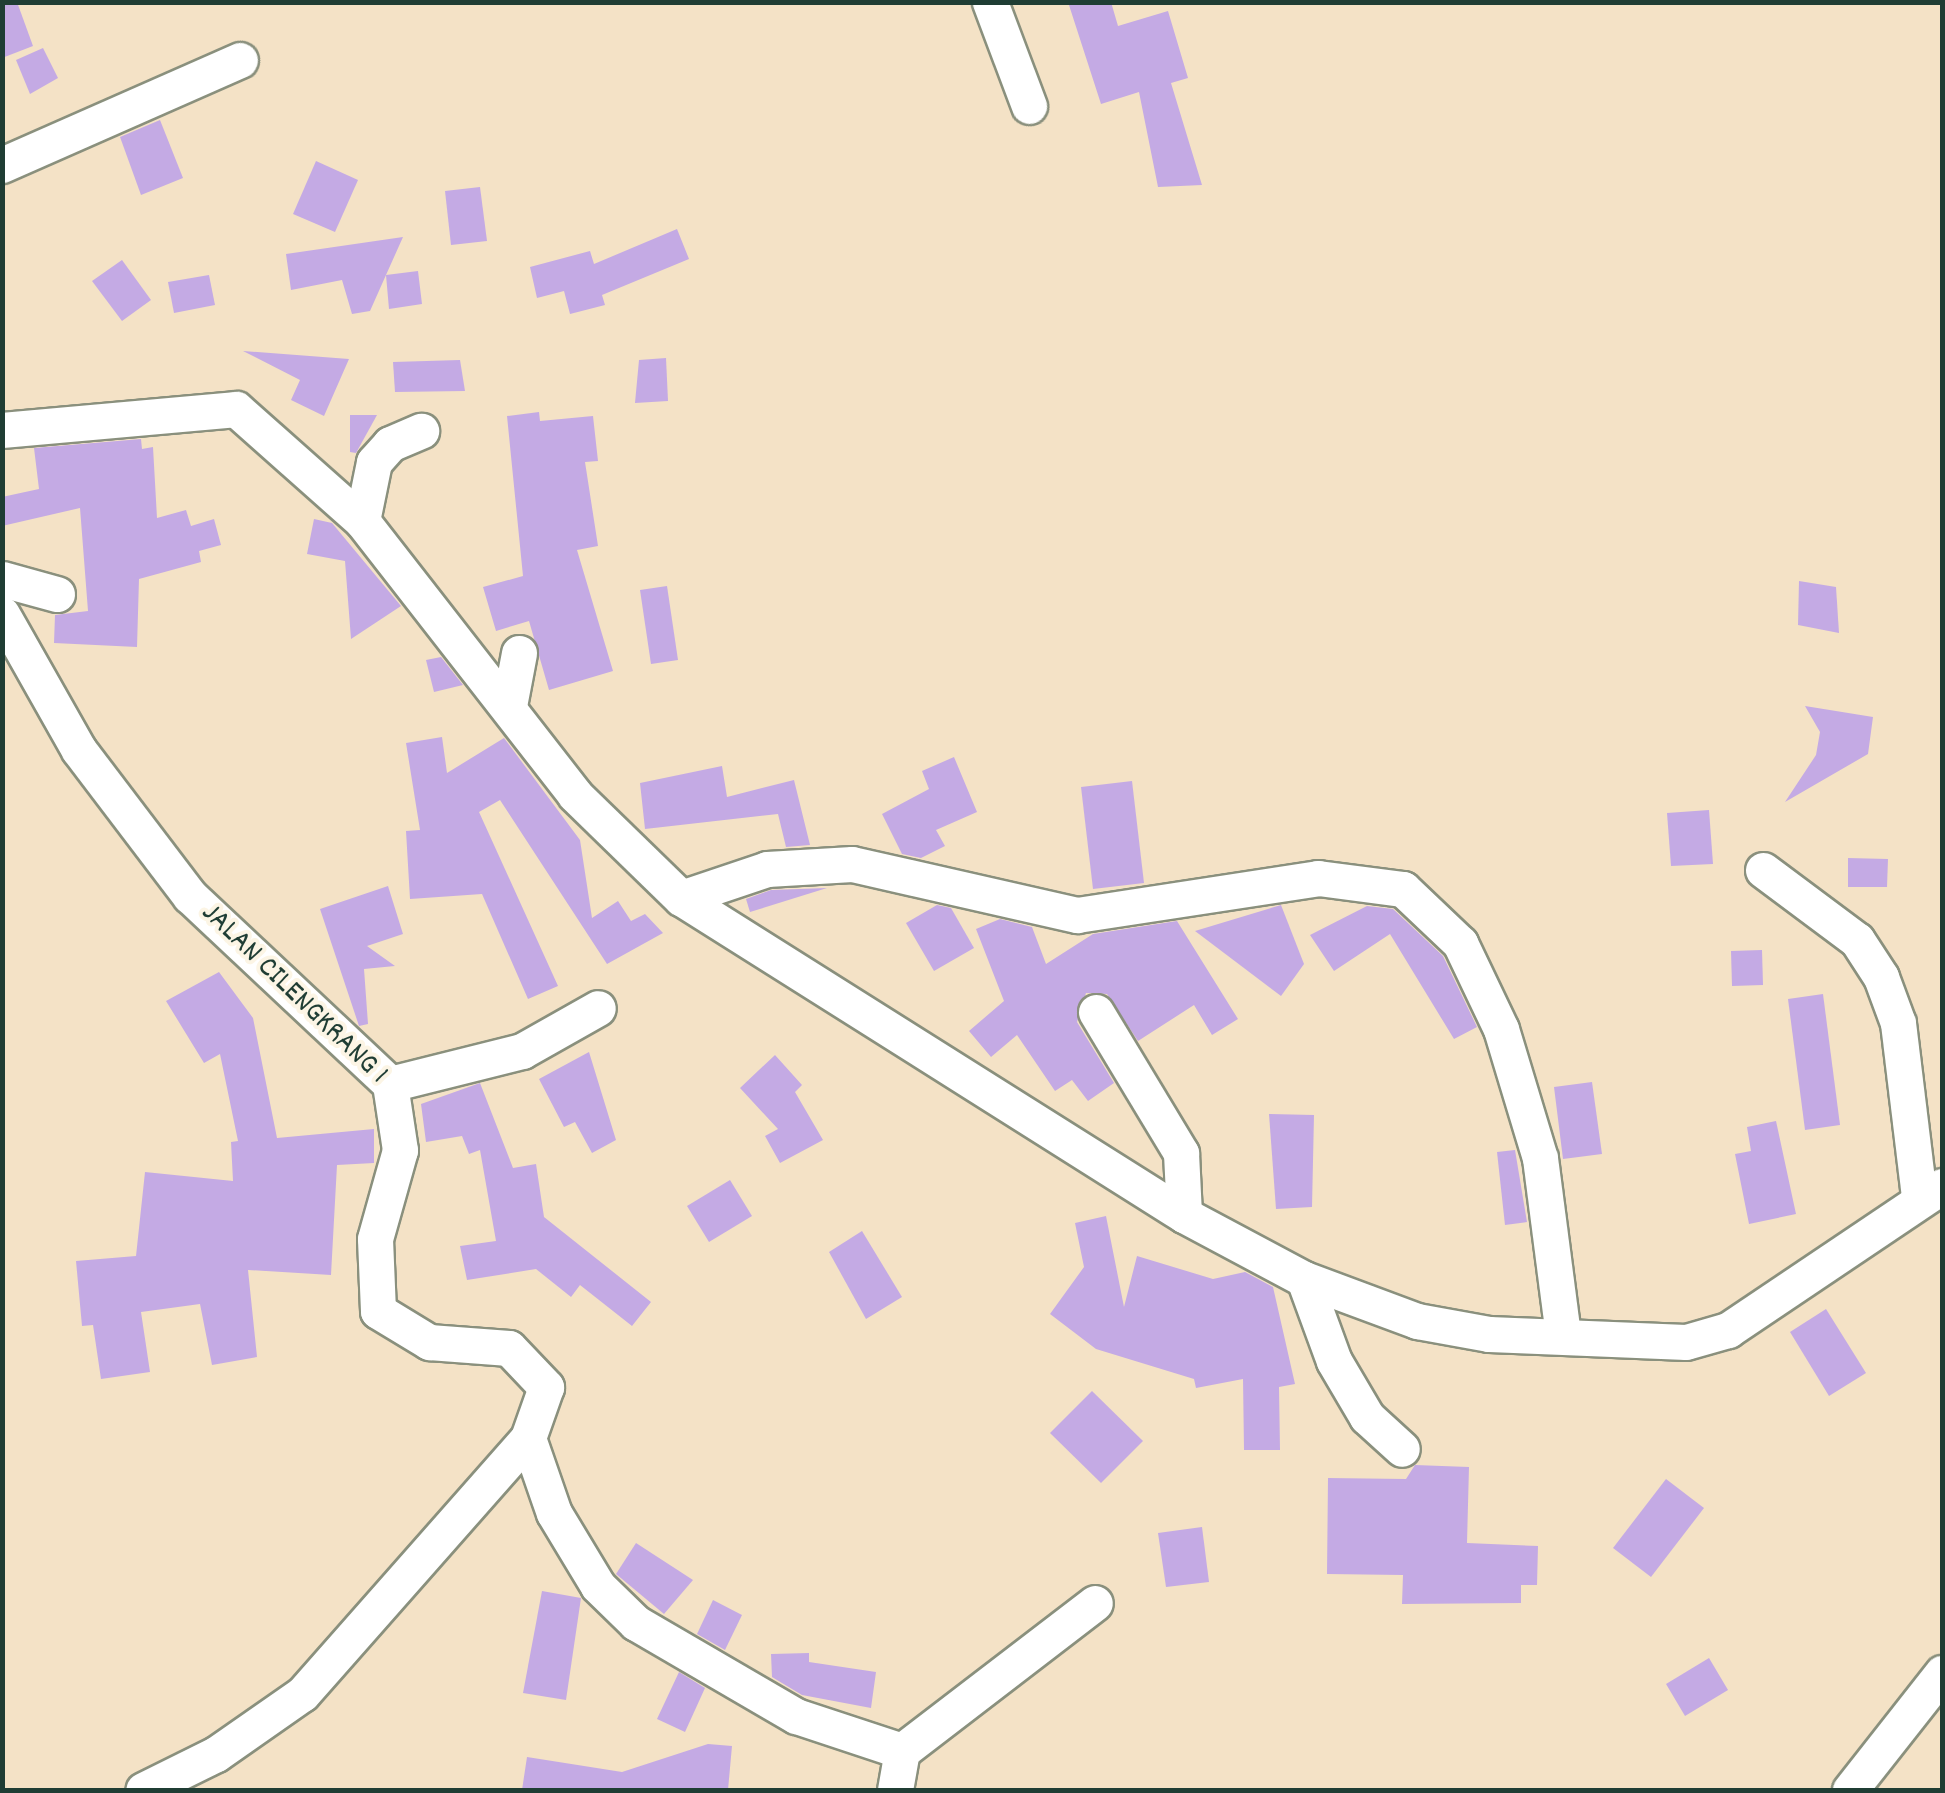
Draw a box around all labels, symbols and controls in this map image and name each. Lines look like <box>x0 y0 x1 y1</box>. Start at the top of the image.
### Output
street label: JALAN CILENGKRANG 1 <box>192 897 394 1093</box>

